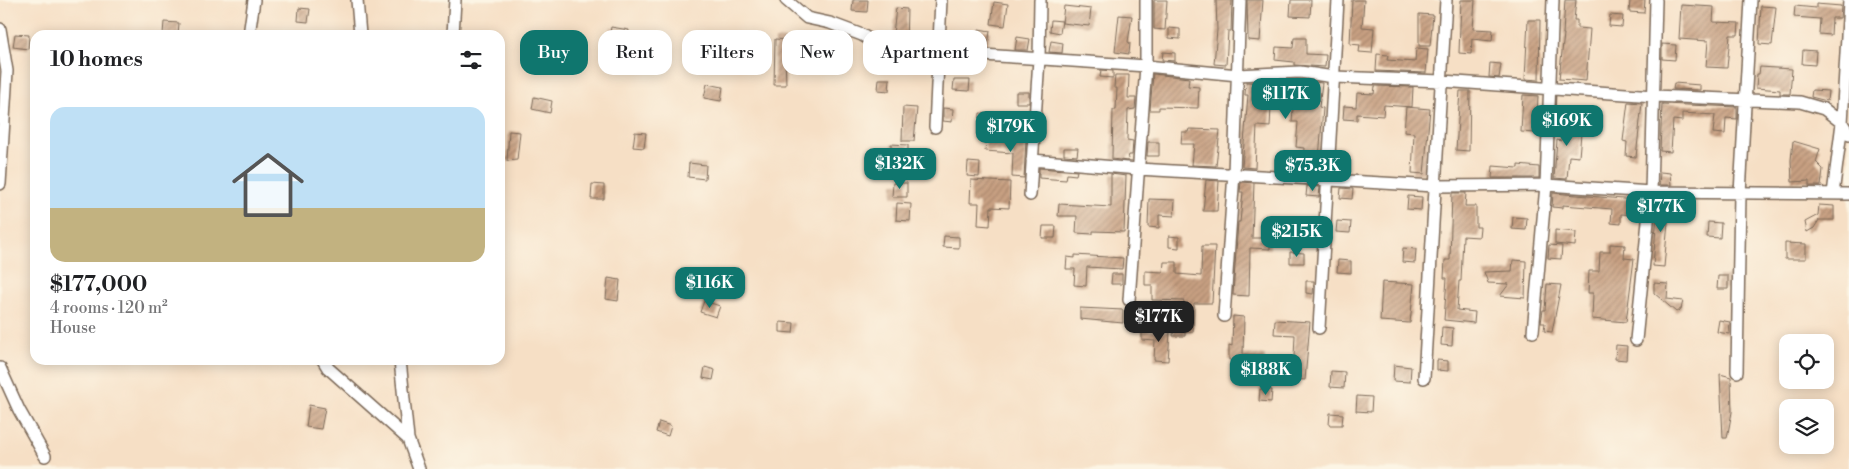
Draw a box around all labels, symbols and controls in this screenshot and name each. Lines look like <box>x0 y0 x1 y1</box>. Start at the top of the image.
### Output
chip: Buy <box>520 30 588 75</box>
chip: Rent <box>598 30 672 75</box>
chip: Filters <box>682 30 772 75</box>
chip: New <box>782 30 853 75</box>
chip: Apartment <box>863 30 987 75</box>
icon: filters <box>457 46 485 74</box>
text: 10 homes <box>50 47 143 73</box>
pin: $117K <box>1251 78 1321 120</box>
text: $117K <box>1263 84 1309 104</box>
pin: $169K <box>1532 104 1602 147</box>
pin: $179K <box>976 110 1046 153</box>
text: $169K <box>1542 111 1592 131</box>
text: $179K <box>987 117 1035 137</box>
icon: home <box>223 140 313 230</box>
pin: $132K <box>865 148 935 190</box>
pin: $75.3K <box>1272 150 1354 192</box>
text: $132K <box>875 154 925 174</box>
text: $75.3K <box>1285 156 1341 176</box>
pin: $177K <box>1626 190 1696 233</box>
text: $177K <box>1637 197 1685 217</box>
pin: $215K <box>1262 216 1332 258</box>
text: $215K <box>1272 222 1322 242</box>
pin: $116K <box>675 266 745 309</box>
text: $177,000 <box>50 272 147 298</box>
text: $116K <box>686 273 734 293</box>
text: 4 rooms · 120 m² <box>50 298 168 318</box>
pin: $177K <box>1124 300 1194 343</box>
text: $177K <box>1135 307 1183 327</box>
text: House <box>50 318 96 338</box>
map controls <box>1779 334 1834 454</box>
button: locate <box>1779 334 1834 389</box>
pin: $188K <box>1231 354 1301 396</box>
text: $188K <box>1241 360 1291 380</box>
button: layers <box>1779 399 1834 454</box>

